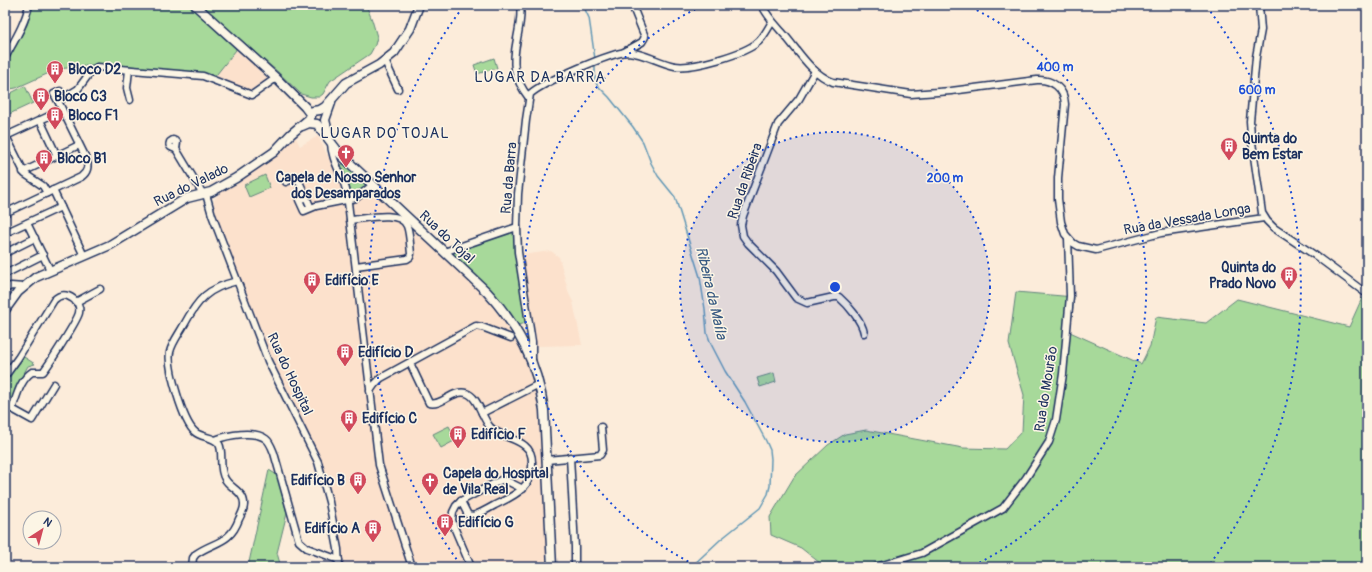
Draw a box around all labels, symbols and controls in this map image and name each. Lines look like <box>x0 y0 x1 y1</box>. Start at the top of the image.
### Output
building icon: Bloco D2 <box>45 59 65 84</box>
text: 400 m <box>1036 60 1074 75</box>
place label: Bloco D2 <box>68 61 121 78</box>
district label: LUGAR DA BARRA <box>474 68 606 87</box>
text: 600 m <box>1239 83 1276 98</box>
building icon: Bloco C3 <box>31 86 51 111</box>
place label: Bloco C3 <box>54 88 107 105</box>
building icon: Bloco F1 <box>45 105 65 130</box>
place label: Bloco F1 <box>68 107 118 124</box>
district label: LUGAR DO TOJAL <box>320 124 450 143</box>
place label: Quinta do Bem Estar <box>1242 130 1304 163</box>
building icon: Quinta do Bem Estar <box>1219 136 1239 161</box>
street label: Rua da Barra <box>497 141 521 215</box>
street label: Rua da Ribeira <box>724 141 766 221</box>
church icon: Capela de Nosso Senhor dos Desamparados <box>336 143 356 168</box>
building icon: Bloco B1 <box>34 148 54 173</box>
place label: Bloco B1 <box>57 150 107 167</box>
street label: Rua do Valado <box>151 159 231 210</box>
place label: Capela de Nosso Senhor dos Desamparados <box>276 169 417 202</box>
text: 200 m <box>927 171 964 186</box>
street label: Rua da Vessada Longa <box>1122 199 1252 239</box>
street label: Rua do Tojal <box>416 207 478 267</box>
water label: Ribeira da Maíla <box>691 245 731 342</box>
place label: Quinta do Prado Novo <box>1209 259 1276 292</box>
building icon: Quinta do Prado Novo <box>1279 265 1299 290</box>
building icon: Edifício E <box>302 270 322 295</box>
place label: Edifício E <box>325 272 379 289</box>
centre of rings <box>828 280 842 294</box>
street label: Rua do Hospital <box>263 330 317 418</box>
building icon: Edifício D <box>335 342 355 367</box>
place label: Edifício D <box>358 344 413 361</box>
street label: Rua do Mourão <box>1031 345 1061 433</box>
building icon: Edifício C <box>339 408 359 433</box>
place label: Edifício C <box>362 410 417 427</box>
building icon: Edifício F <box>448 424 468 449</box>
place label: Edifício F <box>471 426 526 443</box>
place label: Capela do Hospital de Vila Real <box>443 465 549 498</box>
building icon: Edifício B <box>348 470 368 495</box>
church icon: Capela do Hospital de Vila Real <box>420 471 440 496</box>
place label: Edifício B <box>291 472 345 489</box>
north arrow <box>22 510 62 550</box>
building icon: Edifício G <box>435 512 455 537</box>
place label: Edifício G <box>458 514 514 531</box>
text: N <box>41 515 55 530</box>
building icon: Edifício A <box>363 518 383 543</box>
place label: Edifício A <box>305 520 360 537</box>

